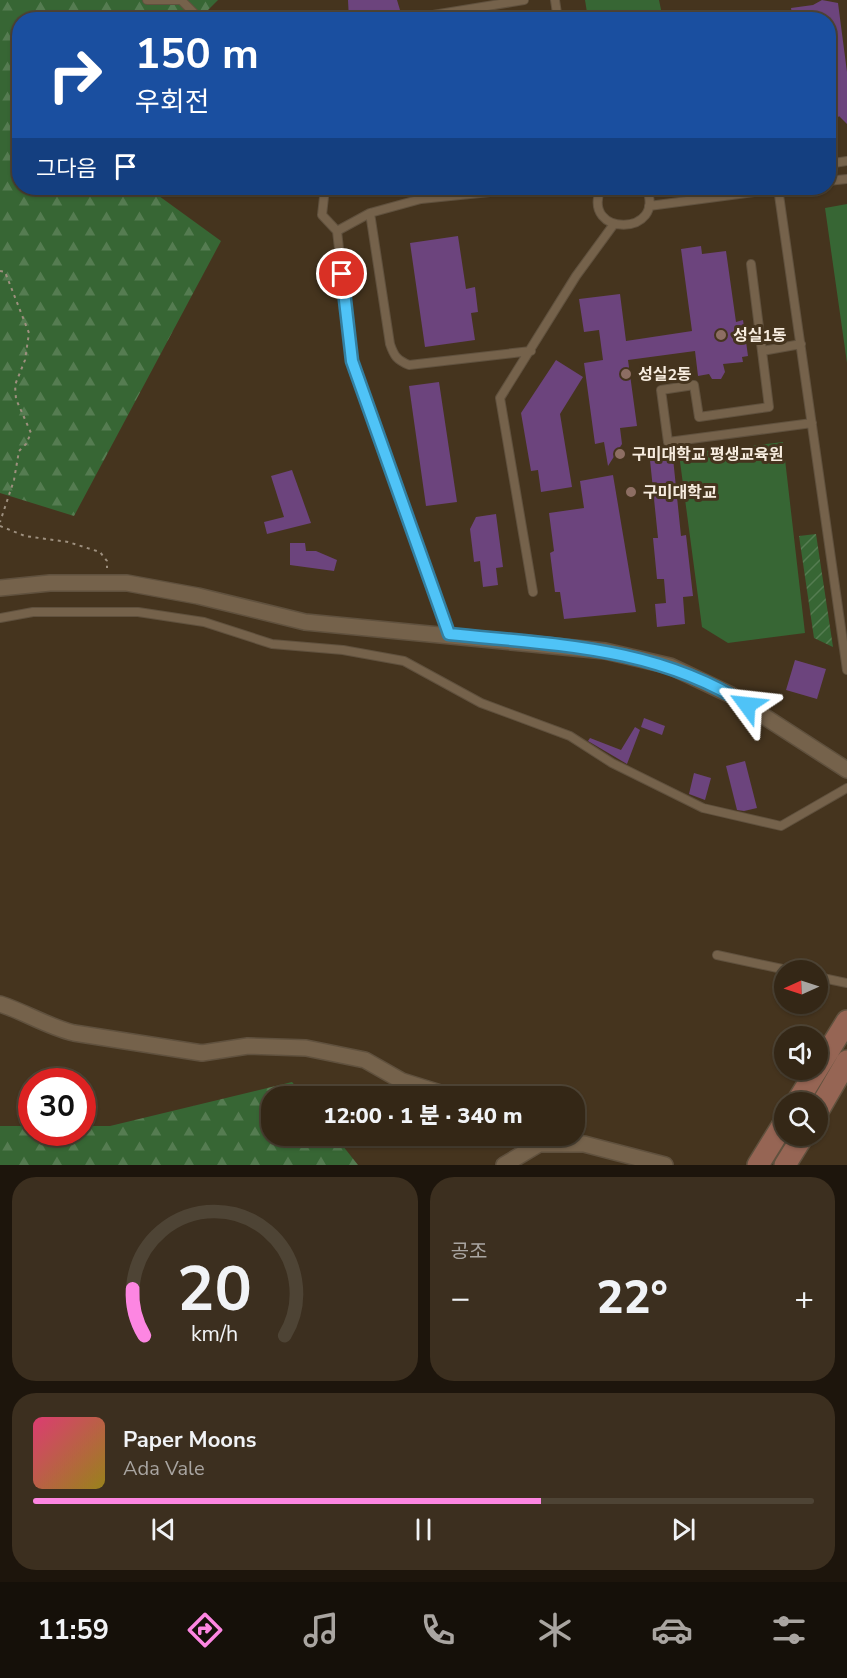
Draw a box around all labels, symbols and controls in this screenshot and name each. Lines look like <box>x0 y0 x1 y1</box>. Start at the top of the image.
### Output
text: 150 m <box>135 26 259 83</box>
icon: right <box>36 36 114 114</box>
text: 우회전 <box>135 84 210 121</box>
icon: arrive <box>109 150 142 183</box>
text: 그다음 <box>36 154 97 184</box>
pin <box>316 248 367 299</box>
icon: arrive <box>325 257 358 290</box>
place label: 성실1동 <box>733 325 787 347</box>
marker: 성실1동 <box>714 328 728 342</box>
place label: 성실2동 <box>638 364 692 386</box>
marker: 성실2동 <box>619 367 633 381</box>
place label: 구미대학교 평생교육원 <box>632 444 784 466</box>
marker: 구미대학교 평생교육원 <box>613 447 627 461</box>
place label: 구미대학교 <box>643 482 717 504</box>
marker: 구미대학교 <box>624 485 638 499</box>
position arrow <box>715 673 779 737</box>
north arrow <box>774 960 828 1014</box>
map controls <box>774 960 828 1146</box>
button: sound <box>774 1026 828 1080</box>
speed limit sign: 30 <box>18 1068 96 1146</box>
button: search <box>774 1092 828 1146</box>
text: 12:00 · 1 분 · 340 m <box>323 1101 523 1131</box>
text: 공조 <box>451 1238 487 1265</box>
text: 20 <box>177 1247 252 1332</box>
text: 22° <box>597 1268 668 1329</box>
text: − <box>451 1276 470 1321</box>
text: + <box>794 1276 814 1321</box>
text: km/h <box>191 1319 238 1349</box>
text: Paper Moons <box>123 1425 257 1455</box>
text: Ada Vale <box>123 1455 205 1482</box>
icon: previous <box>147 1513 180 1546</box>
icon: pause <box>407 1513 440 1546</box>
icon: next <box>667 1513 700 1546</box>
icon: directions <box>184 1609 226 1651</box>
icon: music <box>300 1609 342 1651</box>
icon: phone <box>417 1609 459 1651</box>
icon: climate <box>534 1609 576 1651</box>
icon: car <box>651 1609 693 1651</box>
icon: filters <box>768 1609 810 1651</box>
text: 11:59 <box>37 1612 109 1649</box>

